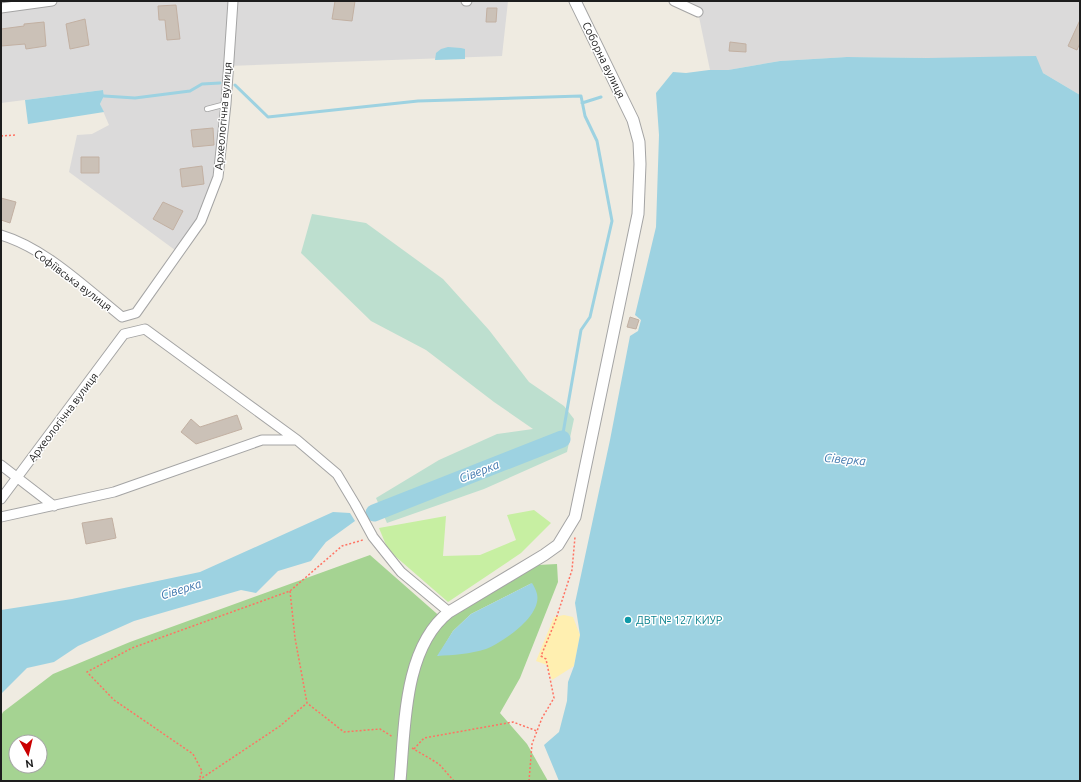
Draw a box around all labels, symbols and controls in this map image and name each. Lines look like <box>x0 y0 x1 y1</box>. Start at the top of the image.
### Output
street label: Соборна вулиця <box>580 20 628 100</box>
street label: Археологічна вулиця <box>212 62 234 170</box>
street label: Софіївська вулиця <box>32 247 114 313</box>
street label: Археологічна вулиця <box>26 370 100 464</box>
water label: Сіверка <box>824 451 867 467</box>
water label: Сіверка <box>457 457 501 485</box>
water label: Сіверка <box>159 577 203 601</box>
place label: ДВТ № 127 КИУР <box>636 614 723 626</box>
marker: ДВТ № 127 КИУР <box>623 615 633 625</box>
north arrow <box>8 734 48 774</box>
text: N <box>24 757 34 770</box>

